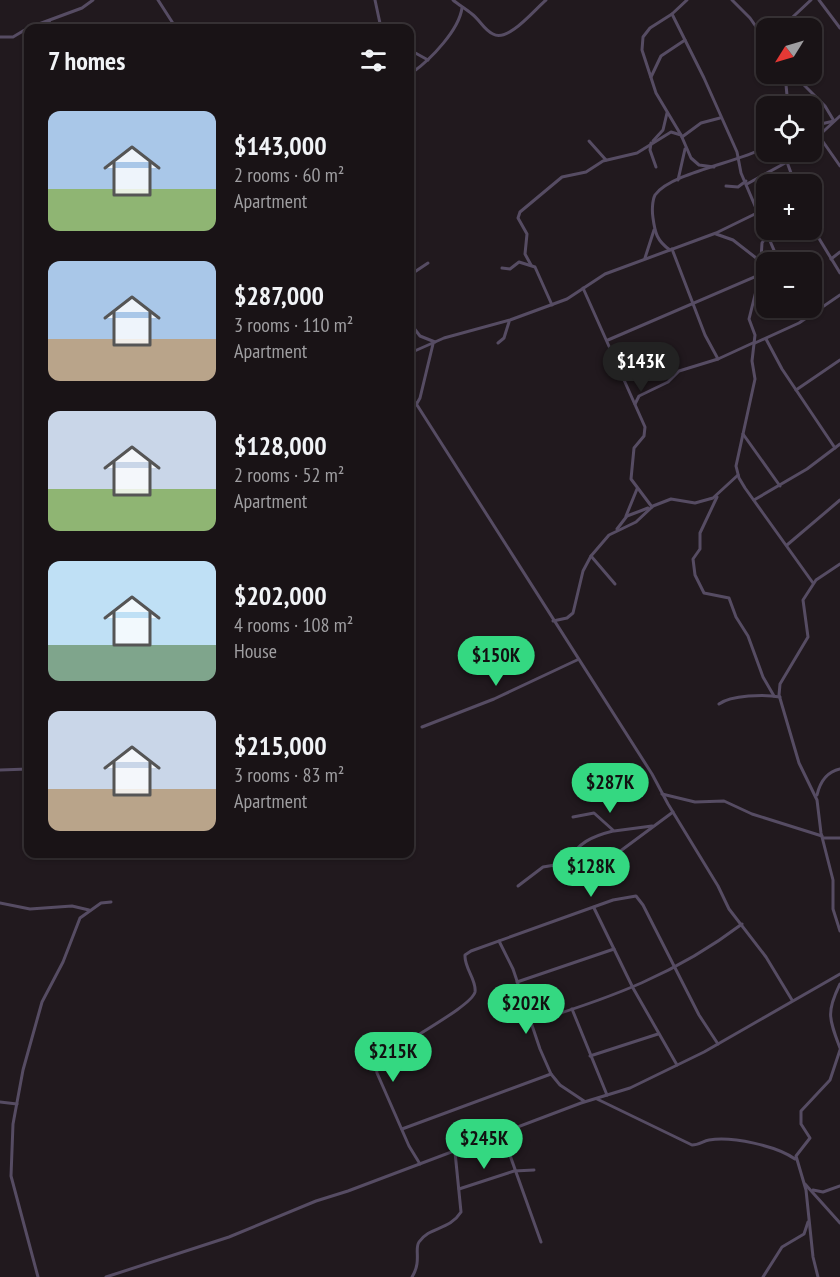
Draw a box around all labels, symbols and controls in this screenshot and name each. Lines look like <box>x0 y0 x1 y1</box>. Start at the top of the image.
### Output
north arrow <box>756 18 822 84</box>
map controls <box>756 18 822 318</box>
text: 7 homes <box>48 44 125 77</box>
icon: filters <box>357 44 390 77</box>
button: locate <box>756 96 822 162</box>
text: $143,000 <box>234 129 327 162</box>
icon: home <box>96 135 168 207</box>
text: 2 rooms · 60 m² <box>234 162 344 188</box>
button: + <box>756 174 822 240</box>
text: Apartment <box>234 188 307 214</box>
button: − <box>756 252 822 318</box>
text: $287,000 <box>234 279 324 312</box>
icon: home <box>96 285 168 357</box>
text: 3 rooms · 110 m² <box>234 312 353 338</box>
text: Apartment <box>234 338 307 364</box>
pin: $143K <box>599 342 683 393</box>
text: $143K <box>617 348 665 374</box>
text: $128,000 <box>234 429 327 462</box>
icon: home <box>96 435 168 507</box>
text: 2 rooms · 52 m² <box>234 462 344 488</box>
text: Apartment <box>234 488 307 514</box>
text: $202,000 <box>234 579 327 612</box>
icon: home <box>96 585 168 657</box>
text: 4 rooms · 108 m² <box>234 612 353 638</box>
pin: $150K <box>454 636 538 687</box>
text: House <box>234 638 277 664</box>
text: $150K <box>472 642 520 668</box>
text: $215,000 <box>234 729 327 762</box>
icon: home <box>96 735 168 807</box>
text: 3 rooms · 83 m² <box>234 762 344 788</box>
pin: $287K <box>568 763 652 814</box>
text: $287K <box>586 769 634 795</box>
text: Apartment <box>234 788 307 814</box>
pin: $128K <box>549 847 633 898</box>
text: $128K <box>567 853 615 879</box>
pin: $202K <box>484 984 568 1035</box>
text: $202K <box>502 990 550 1016</box>
pin: $215K <box>351 1032 435 1083</box>
text: $215K <box>369 1038 417 1064</box>
pin: $245K <box>442 1119 526 1170</box>
text: $245K <box>460 1125 508 1151</box>

